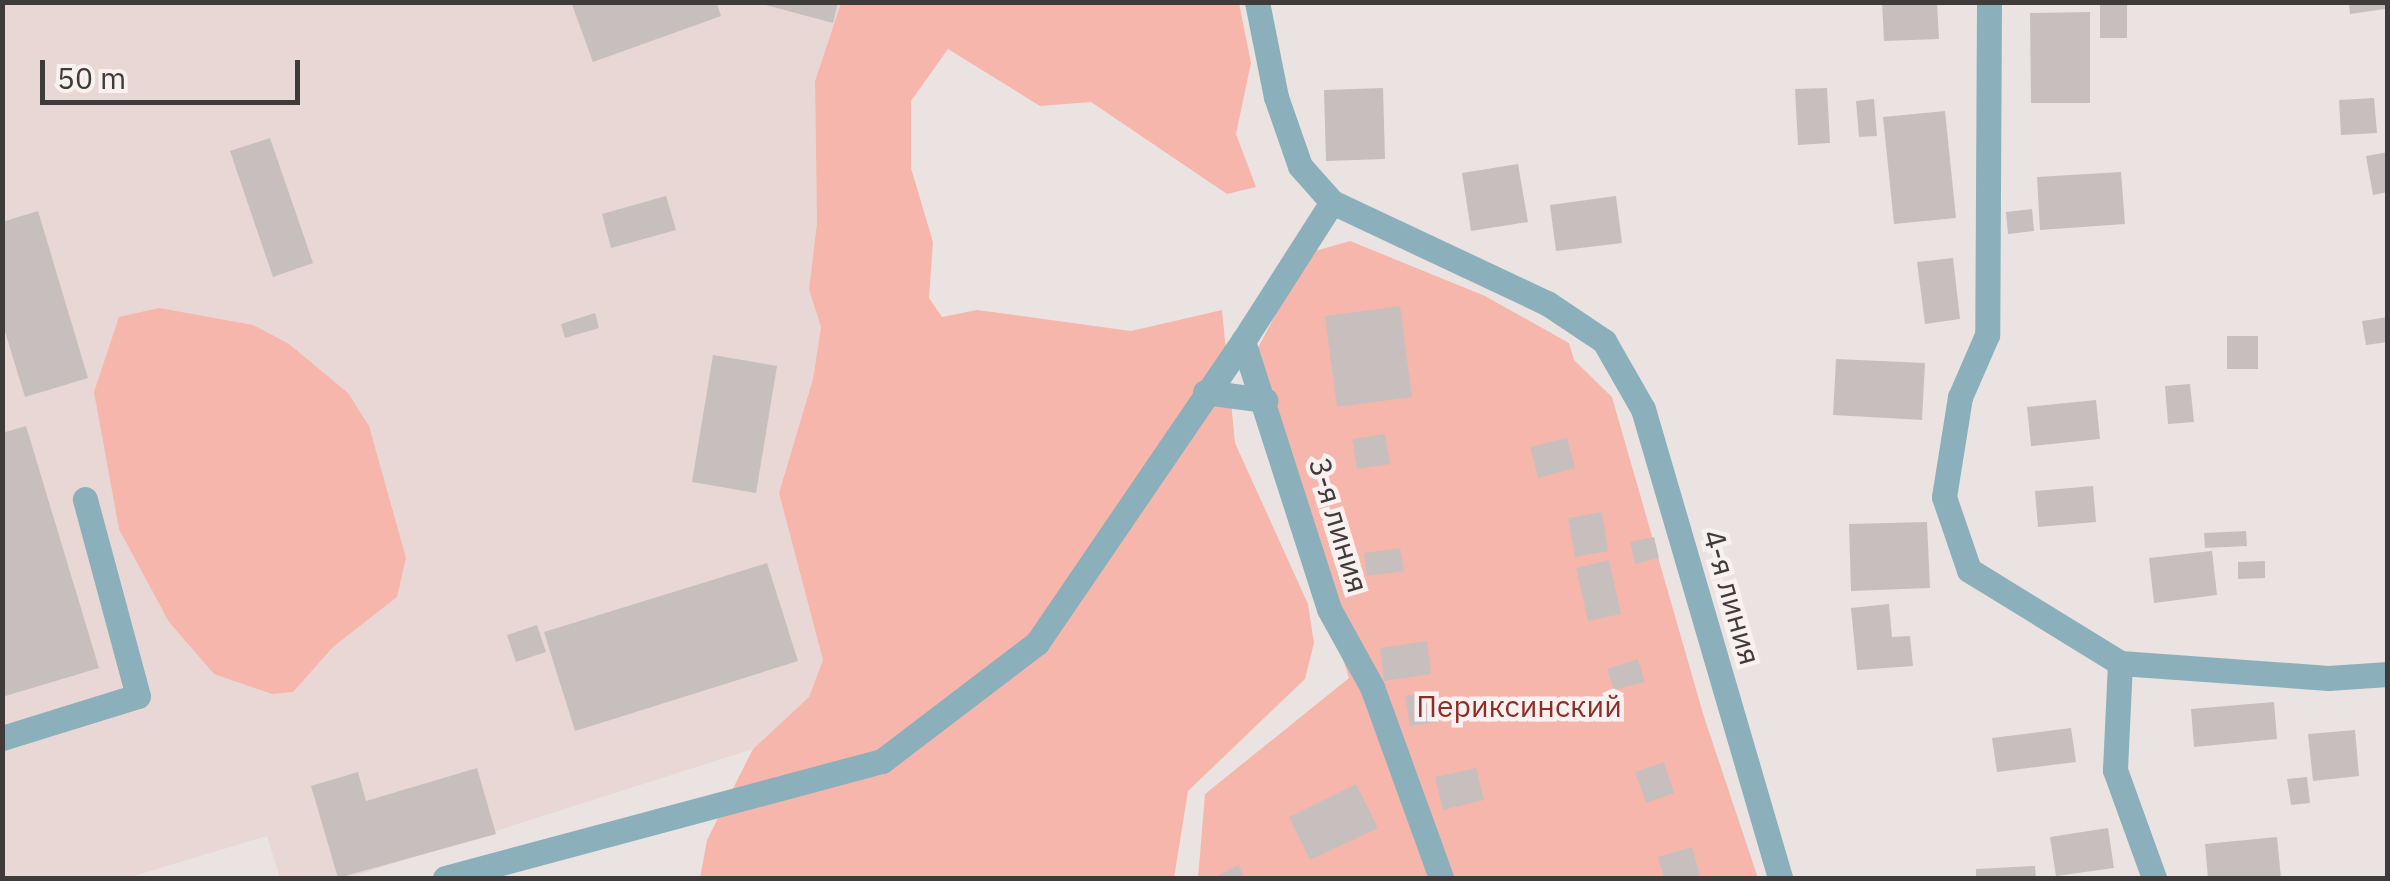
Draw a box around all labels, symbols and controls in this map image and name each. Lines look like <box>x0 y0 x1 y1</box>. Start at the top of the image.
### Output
scale bar <box>45 40 305 102</box>
text: 50 m <box>57 58 126 97</box>
street label: 3-я линия <box>1301 453 1377 597</box>
street label: 4-я линия <box>1696 525 1768 669</box>
park label: Периксинский <box>1416 688 1622 724</box>

